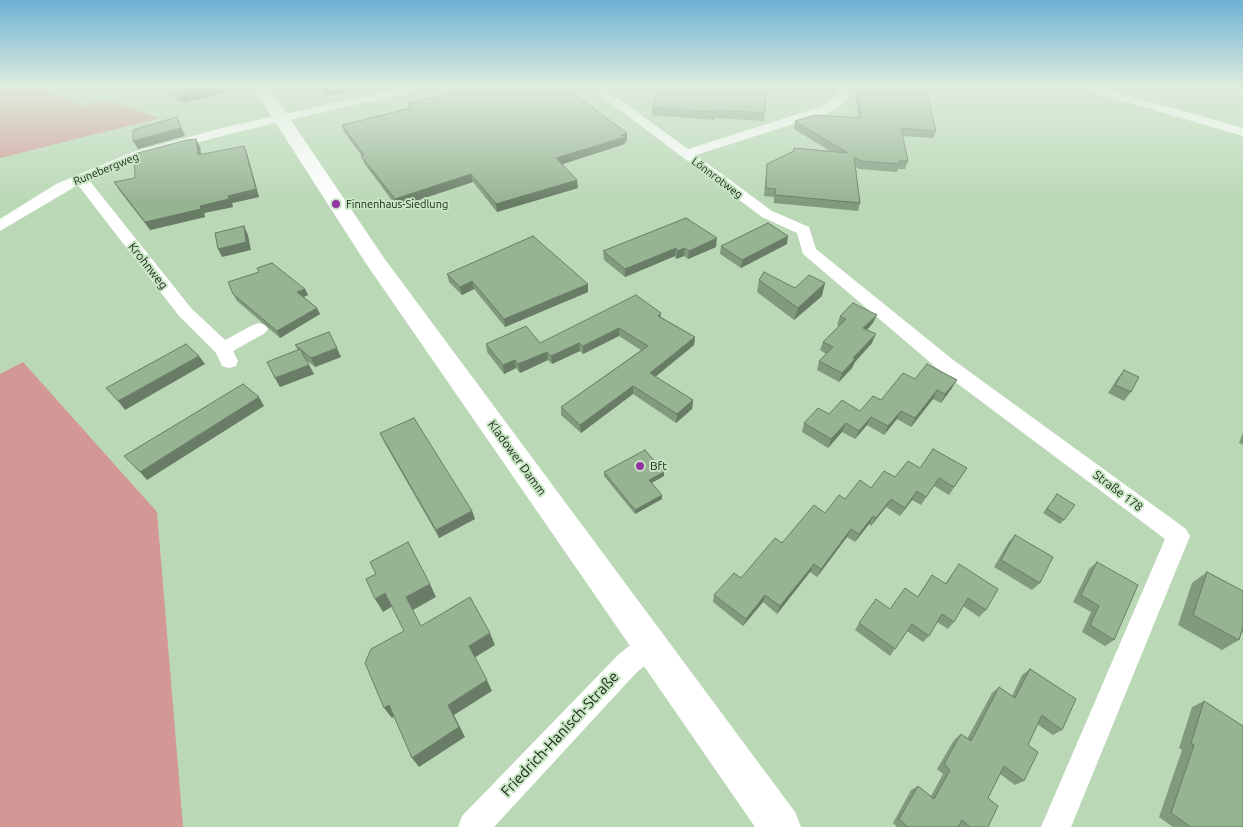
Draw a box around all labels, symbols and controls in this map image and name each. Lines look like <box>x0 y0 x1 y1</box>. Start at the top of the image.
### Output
street label: Runebergweg <box>71 150 141 188</box>
street label: Lönnrotweg <box>689 155 745 201</box>
place label: Finnenhaus-Siedlung <box>346 197 448 211</box>
marker: Finnenhaus-Siedlung <box>330 198 342 210</box>
street label: Krohnweg <box>125 240 171 292</box>
street label: Kladower Damm <box>485 418 549 498</box>
place label: Bft <box>650 459 667 473</box>
marker: Bft <box>634 460 646 472</box>
street label: Straße 178 <box>1090 468 1146 514</box>
street label: Friedrich-Hanisch-Straße <box>497 668 623 800</box>

